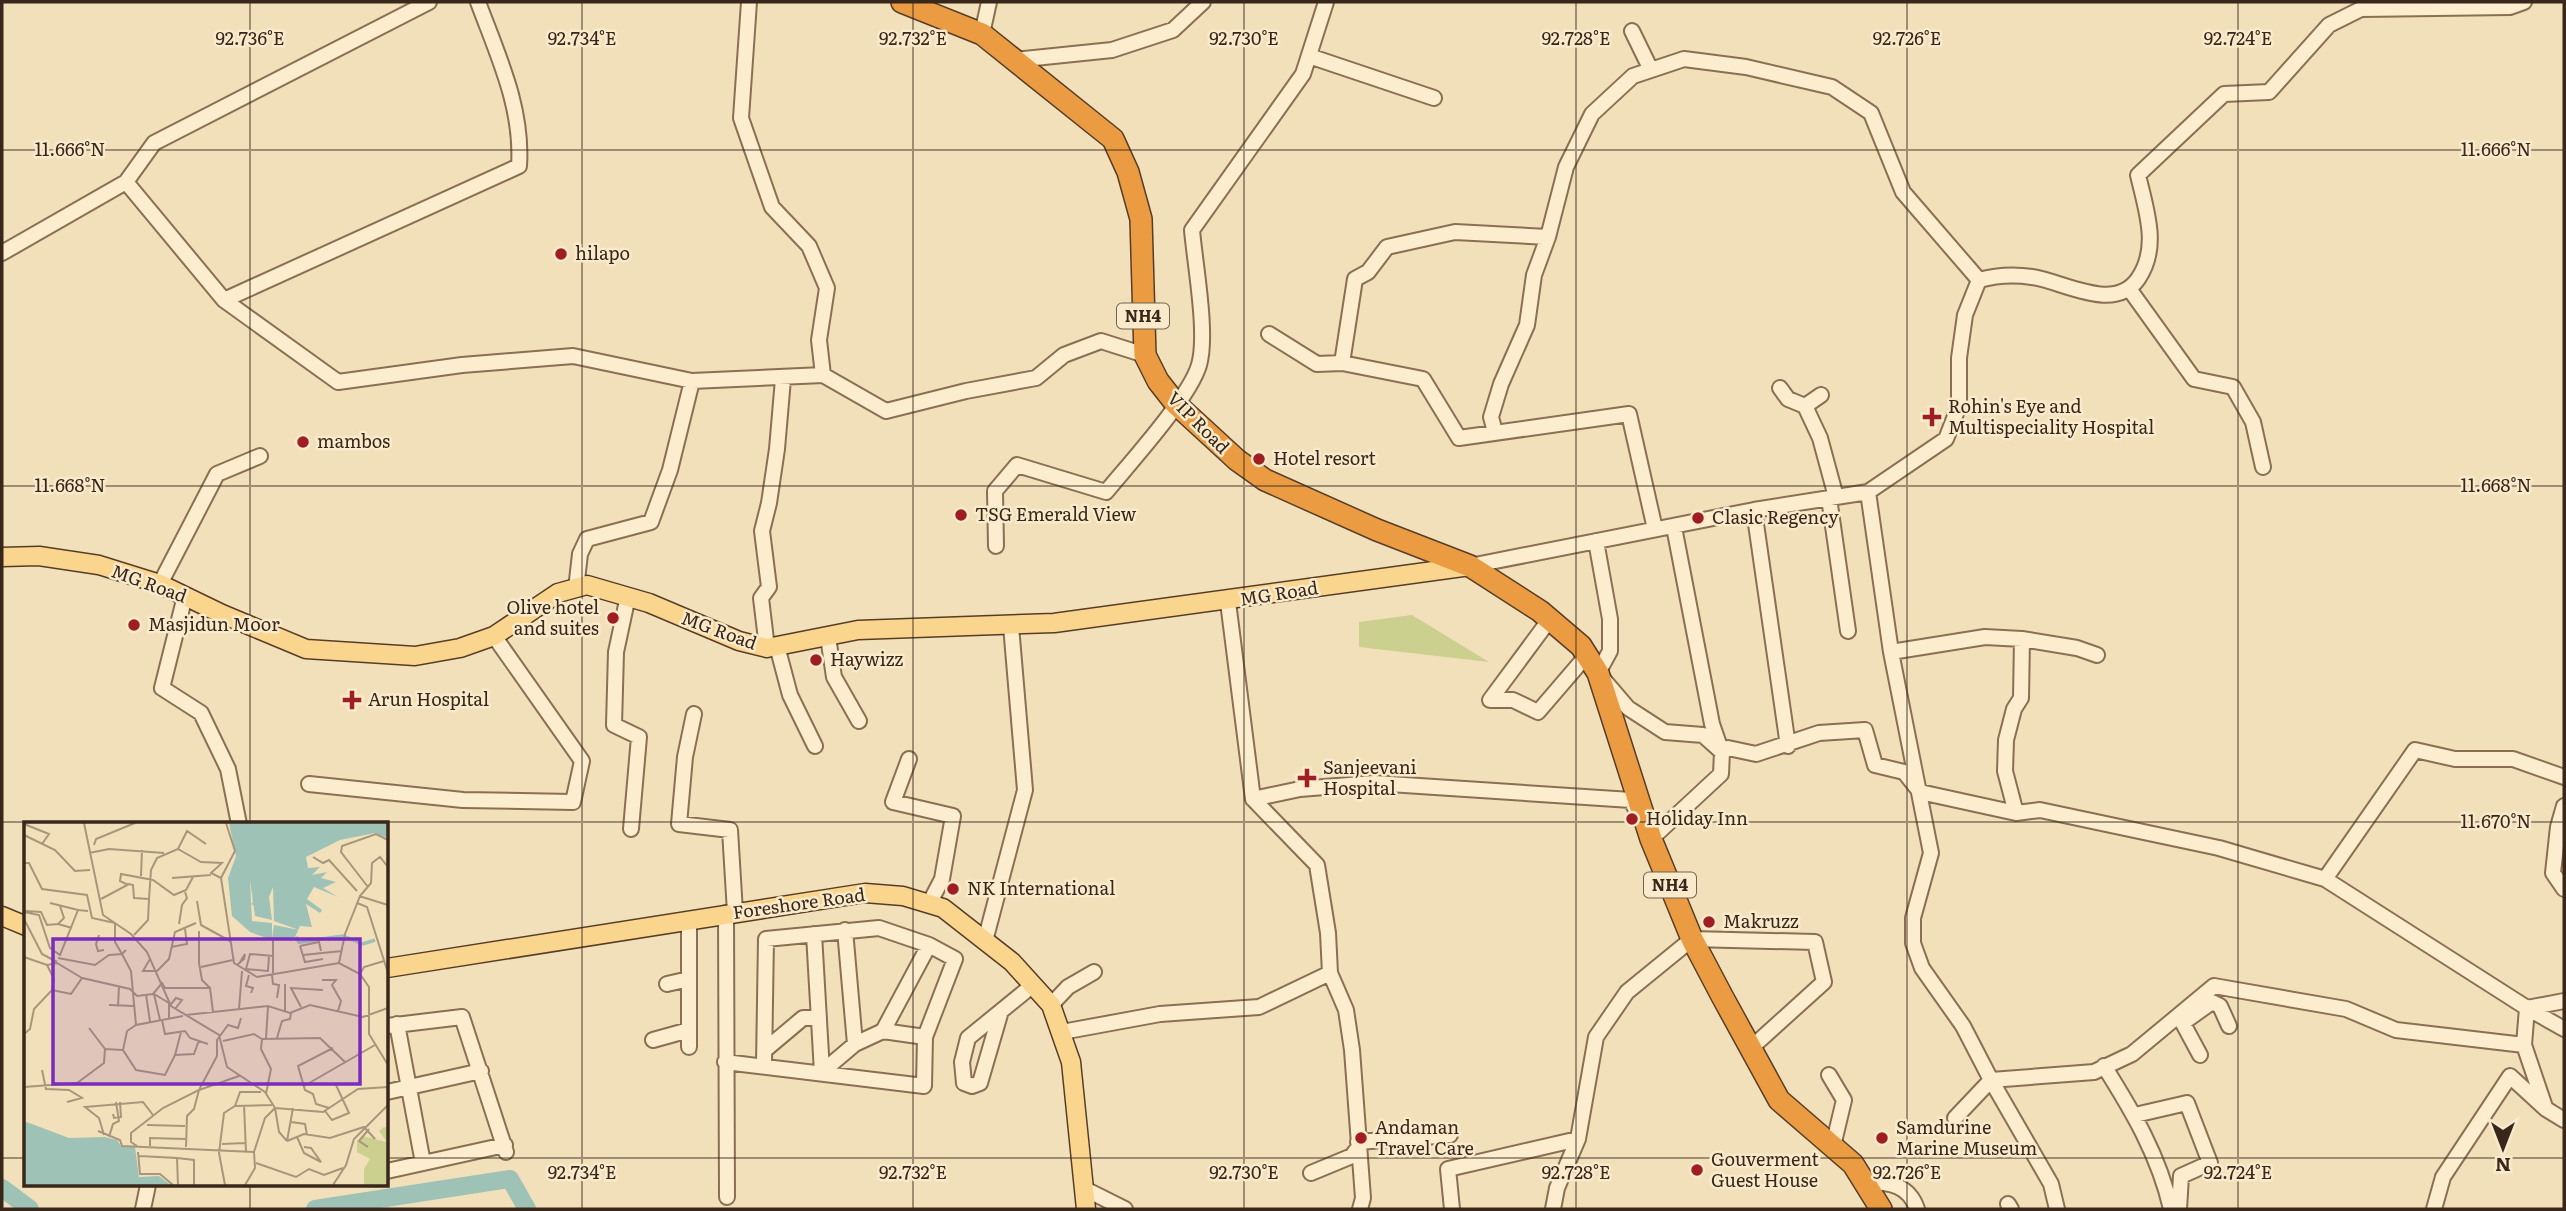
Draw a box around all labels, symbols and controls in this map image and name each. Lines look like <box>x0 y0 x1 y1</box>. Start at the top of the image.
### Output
text: 92.736°E <box>216 24 284 51</box>
text: 92.734°E <box>548 24 616 51</box>
text: 92.732°E <box>879 24 947 51</box>
text: 92.730°E <box>1209 24 1279 51</box>
text: 92.728°E <box>1542 24 1610 51</box>
text: 92.726°E <box>1873 24 1941 51</box>
text: 92.724°E <box>2204 24 2272 51</box>
text: 11.666°N <box>35 135 105 162</box>
text: 11.666°N <box>2461 135 2531 162</box>
place label: hilapo <box>575 239 630 266</box>
marker: hilapo <box>553 246 569 262</box>
road number: NH4 <box>1117 304 1169 328</box>
street label: VIP Road <box>1162 385 1236 459</box>
place label: Rohin's Eye and Multispeciality Hospital <box>1948 392 2154 440</box>
marker: Rohin's Eye and Multispeciality Hospital <box>1922 407 1942 427</box>
place label: mambos <box>317 427 390 454</box>
marker: mambos <box>295 434 311 450</box>
place label: Hotel resort <box>1273 444 1377 471</box>
marker: Hotel resort <box>1251 451 1267 467</box>
text: 11.668°N <box>35 471 105 498</box>
text: 11.668°N <box>2461 471 2531 498</box>
place label: TSG Emerald View <box>975 500 1137 527</box>
place label: Clasic Regency <box>1712 503 1839 530</box>
marker: TSG Emerald View <box>953 507 969 523</box>
marker: Clasic Regency <box>1690 510 1706 526</box>
street label: MG Road <box>108 556 191 609</box>
street label: MG Road <box>1238 573 1320 612</box>
place label: Olive hotel and suites <box>506 593 599 641</box>
street label: MG Road <box>678 603 761 656</box>
place label: Masjidun Moor <box>148 610 280 637</box>
marker: Olive hotel and suites <box>605 610 621 626</box>
marker: Masjidun Moor <box>126 617 142 633</box>
place label: Haywizz <box>830 645 903 672</box>
marker: Haywizz <box>808 652 824 668</box>
place label: Arun Hospital <box>368 685 489 712</box>
marker: Arun Hospital <box>342 690 362 710</box>
place label: Sanjeevani Hospital <box>1323 753 1417 801</box>
marker: Sanjeevani Hospital <box>1297 768 1317 788</box>
place label: Holiday Inn <box>1646 804 1748 831</box>
text: 11.670°N <box>2461 807 2531 834</box>
marker: Holiday Inn <box>1624 811 1640 827</box>
inset map <box>24 822 388 1186</box>
road number: NH4 <box>1644 872 1696 898</box>
place label: NK International <box>967 874 1115 901</box>
street label: Foreshore Road <box>731 880 867 925</box>
marker: NK International <box>945 881 961 897</box>
place label: Makruzz <box>1723 907 1799 934</box>
marker: Makruzz <box>1701 914 1717 930</box>
place label: Andaman Travel Care <box>1375 1113 1474 1161</box>
place label: Samdurine Marine Museum <box>1896 1113 2037 1161</box>
north arrow <box>2468 1113 2538 1183</box>
marker: Andaman Travel Care <box>1353 1130 1369 1146</box>
marker: Samdurine Marine Museum <box>1874 1130 1890 1146</box>
place label: Gouverment Guest House <box>1711 1145 1820 1193</box>
text: N <box>2495 1152 2511 1180</box>
text: 92.734°E <box>548 1158 616 1185</box>
text: 92.732°E <box>879 1158 947 1185</box>
text: 92.730°E <box>1209 1158 1279 1185</box>
text: 92.728°E <box>1542 1158 1610 1185</box>
text: 92.726°E <box>1873 1158 1941 1185</box>
text: 92.724°E <box>2204 1158 2272 1185</box>
marker: Gouverment Guest House <box>1689 1162 1705 1178</box>

